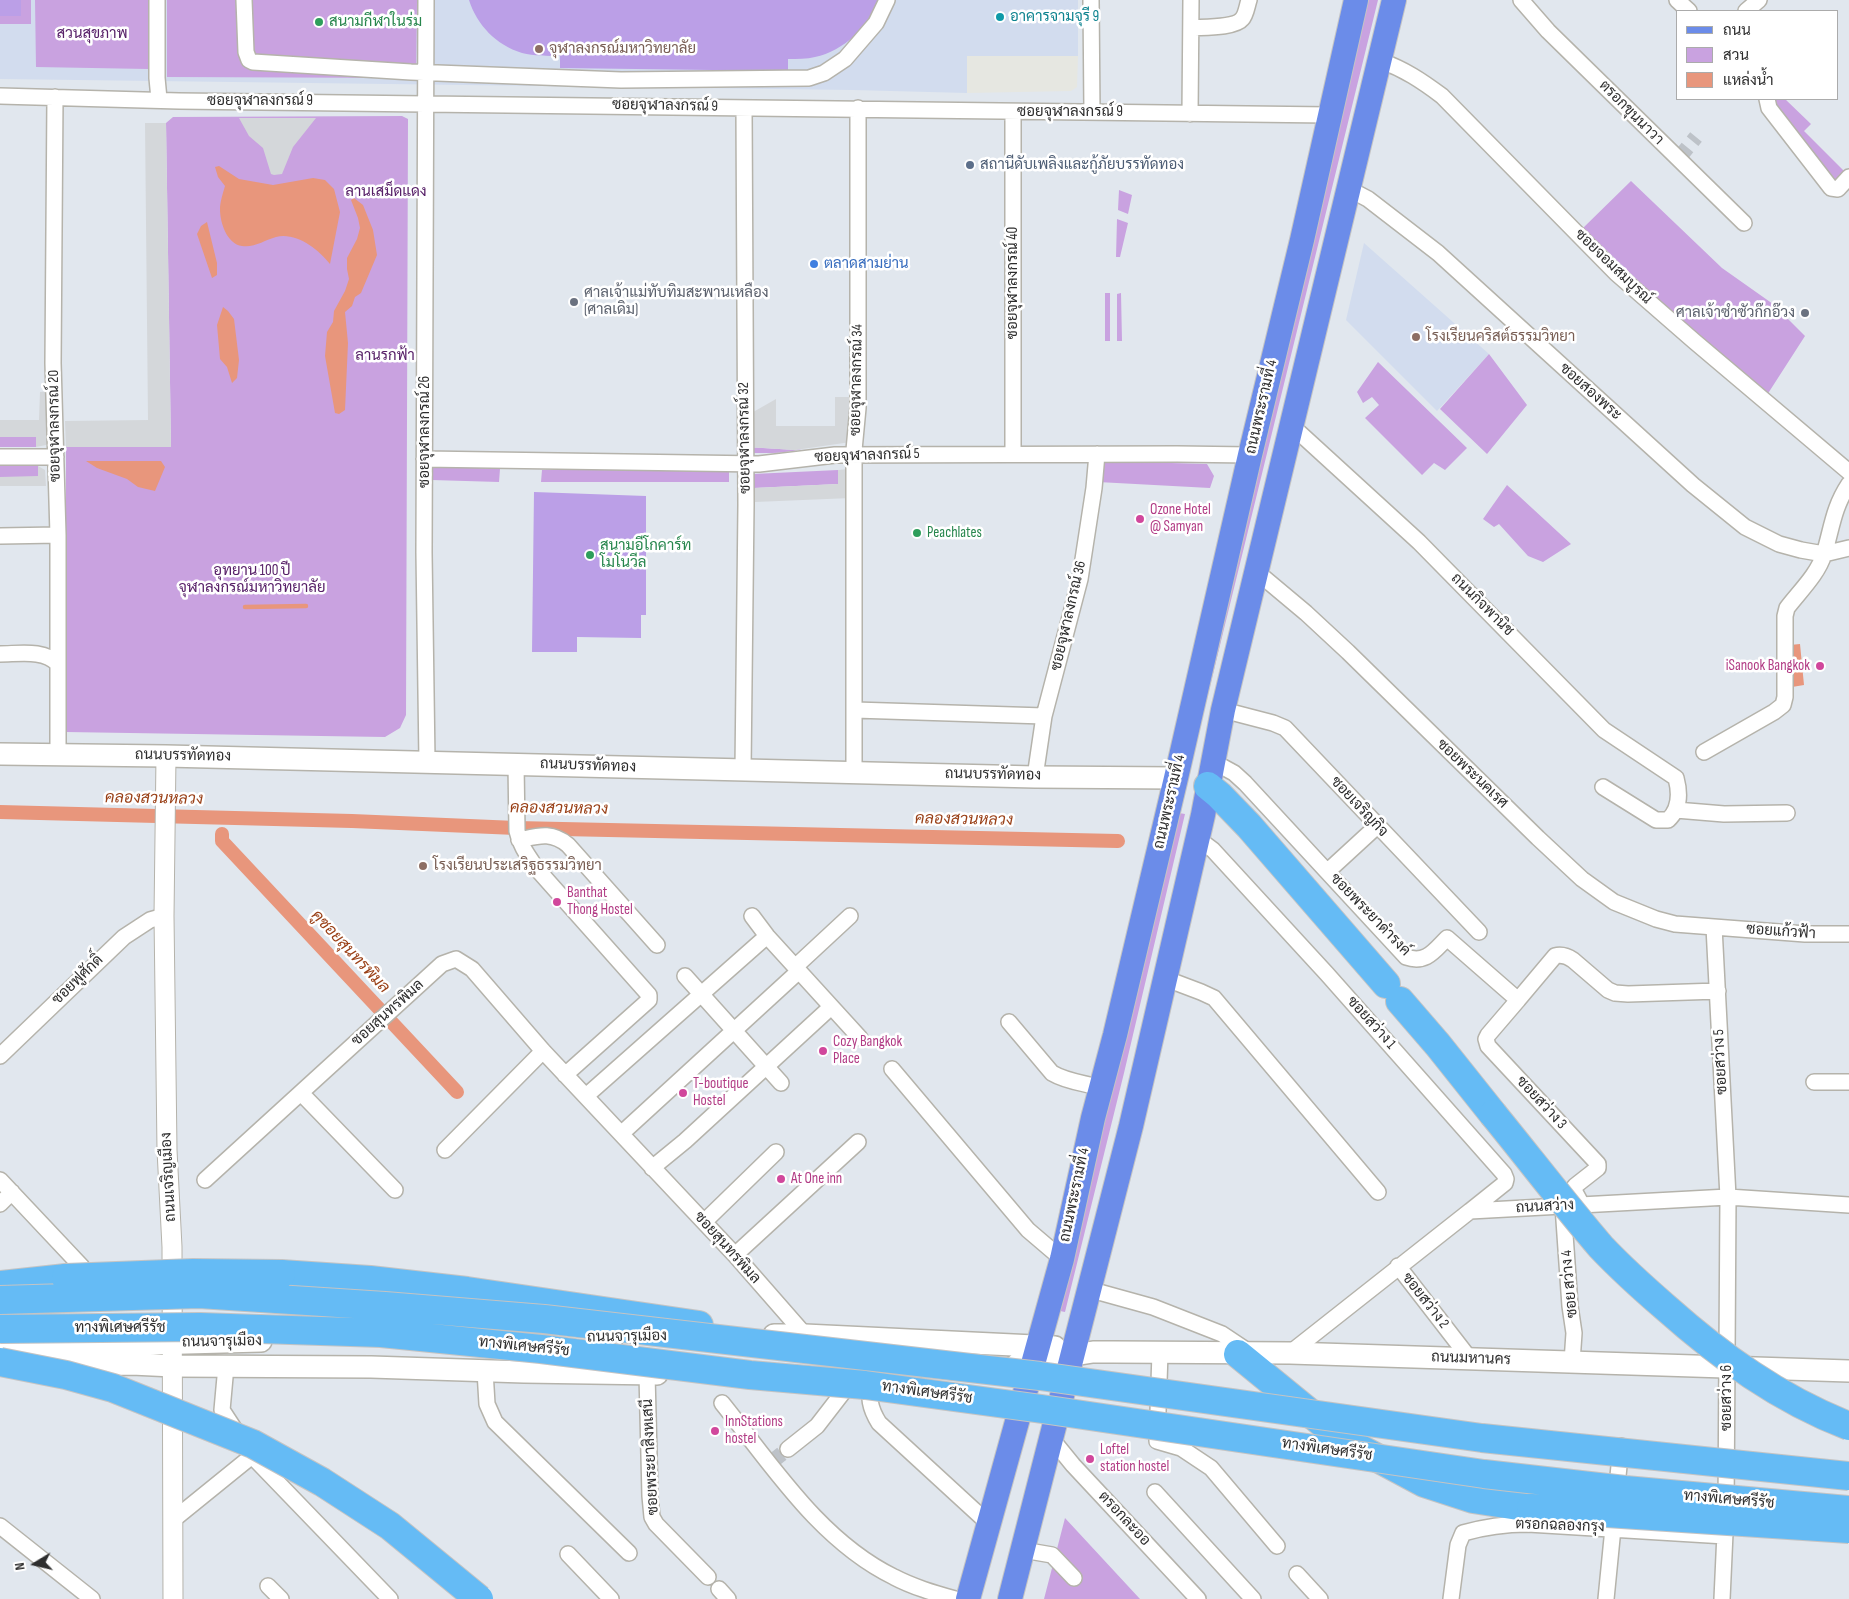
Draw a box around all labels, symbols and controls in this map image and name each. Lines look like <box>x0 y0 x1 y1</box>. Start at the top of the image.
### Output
place label: อาคารจามจุรี 9 <box>1010 8 1099 26</box>
legend <box>1676 10 1839 100</box>
marker: อาคารจามจุรี 9 <box>994 11 1006 23</box>
place label: สนามกีฬาในร่ม <box>329 13 422 31</box>
marker: สนามกีฬาในร่ม <box>313 16 325 28</box>
text: ถนน <box>1723 21 1751 40</box>
park label: สวนสุขภาพ <box>57 25 127 43</box>
place label: จุฬาลงกรณ์มหาวิทยาลัย <box>549 40 696 58</box>
marker: จุฬาลงกรณ์มหาวิทยาลัย <box>533 43 545 55</box>
text: สวน <box>1723 46 1749 65</box>
text: แหล่งน้ำ <box>1723 71 1774 90</box>
street label: ตรอกขุนนาวา <box>1595 77 1667 149</box>
street label: ซอยจุฬาลงกรณ์ 9 <box>207 92 313 110</box>
street label: ซอยจุฬาลงกรณ์ 9 <box>612 96 718 116</box>
street label: ซอยจุฬาลงกรณ์ 9 <box>1017 103 1123 121</box>
place label: สถานีดับเพลิงและกู้ภัยบรรทัดทอง <box>980 156 1184 174</box>
marker: สถานีดับเพลิงและกู้ภัยบรรทัดทอง <box>964 159 976 171</box>
park label: ลานเสม็ดแดง <box>345 183 427 201</box>
street label: ซอยจอมสมบูรณ์ <box>1571 226 1655 308</box>
street label: ซอยจุฬาลงกรณ์ 40 <box>1004 227 1022 339</box>
place label: ตลาดสามย่าน <box>824 255 909 273</box>
marker: ตลาดสามย่าน <box>808 258 820 270</box>
place label: ศาลเจ้าแม่ทับทิมสะพานเหลือง (ศาลเดิม) <box>584 284 769 319</box>
marker: ศาลเจ้าแม่ทับทิมสะพานเหลือง (ศาลเดิม) <box>568 296 580 308</box>
place label: ศาลเจ้าซำซัวก๊กอ๊วง <box>1676 304 1795 322</box>
marker: ศาลเจ้าซำซัวก๊กอ๊วง <box>1799 307 1811 319</box>
street label: ซอยจุฬาลงกรณ์ 34 <box>847 324 867 436</box>
place label: โรงเรียนคริสต์ธรรมวิทยา <box>1426 328 1575 346</box>
marker: โรงเรียนคริสต์ธรรมวิทยา <box>1410 331 1422 343</box>
park label: ลานรกฟ้า <box>355 347 415 365</box>
street label: ถนนพระรามที่ 4 <box>1242 358 1282 456</box>
street label: ซอยสองพระ <box>1555 360 1625 424</box>
street label: ซอยจุฬาลงกรณ์ 20 <box>45 370 65 482</box>
street label: ซอยจุฬาลงกรณ์ 26 <box>416 376 434 488</box>
street label: ซอยจุฬาลงกรณ์ 32 <box>735 382 755 494</box>
street label: ซอยจุฬาลงกรณ์ 5 <box>814 445 920 467</box>
place label: Ozone Hotel @ Samyan <box>1150 501 1211 536</box>
marker: Ozone Hotel @ Samyan <box>1134 513 1146 525</box>
place label: Peachlates <box>927 524 982 542</box>
marker: Peachlates <box>911 527 923 539</box>
place label: สนามอีโกคาร์ท โมโนวีล <box>600 537 691 572</box>
marker: สนามอีโกคาร์ท โมโนวีล <box>584 549 596 561</box>
street label: ซอยจุฬาลงกรณ์ 36 <box>1048 559 1090 673</box>
park label: อุทยาน 100 ปี จุฬาลงกรณ์มหาวิทยาลัย <box>179 562 325 597</box>
street label: ถนนกิจพานิช <box>1447 570 1517 640</box>
place label: iSanook Bangkok <box>1726 657 1810 675</box>
marker: iSanook Bangkok <box>1814 660 1826 672</box>
street label: ซอยพระนคเรศ <box>1433 735 1511 813</box>
street label: ถนนบรรทัดทอง <box>135 746 231 766</box>
street label: ถนนพระรามที่ 4 <box>1150 753 1190 851</box>
street label: ถนนบรรทัดทอง <box>540 755 636 777</box>
street label: ถนนบรรทัดทอง <box>945 765 1041 785</box>
street label: ซอยเจริญกิจ <box>1326 773 1392 841</box>
water label: คลองสวนหลวง <box>105 789 203 809</box>
water label: คลองสวนหลวง <box>510 799 608 819</box>
water label: คลองสวนหลวง <box>915 810 1013 830</box>
place label: โรงเรียนประเสริฐธรรมวิทยา <box>433 857 602 875</box>
marker: โรงเรียนประเสริฐธรรมวิทยา <box>417 860 429 872</box>
street label: ซอยพระยาดำรงค์ <box>1326 870 1414 960</box>
place label: Banthat Thong Hostel <box>567 884 633 919</box>
marker: Banthat Thong Hostel <box>551 896 563 908</box>
water label: คูซอยสุนทรพิมล <box>307 907 393 997</box>
street label: ซอยแก้วฟ้า <box>1746 921 1816 943</box>
street label: ซอยฟูศักดิ์ <box>49 951 107 1009</box>
street label: ซอยสุนทรพิมล <box>348 976 428 1050</box>
street label: ซอยสว่าง 1 <box>1343 993 1399 1053</box>
street label: ซอยสว่าง 5 <box>1710 1029 1732 1095</box>
place label: Cozy Bangkok Place <box>833 1033 902 1068</box>
marker: Cozy Bangkok Place <box>817 1045 829 1057</box>
street label: ซอยสว่าง 3 <box>1512 1073 1570 1133</box>
place label: T-boutique Hostel <box>693 1075 749 1110</box>
marker: T-boutique Hostel <box>677 1087 689 1099</box>
street label: ถนนเจริญเมือง <box>158 1132 180 1222</box>
street label: ถนนพระรามที่ 4 <box>1056 1146 1094 1244</box>
place label: At One inn <box>791 1170 842 1188</box>
marker: At One inn <box>775 1173 787 1185</box>
street label: ถนนสว่าง <box>1515 1196 1575 1218</box>
street label: ซอยสุนทรพิมล <box>690 1208 764 1288</box>
street label: ซอย สว่าง 4 <box>1558 1249 1582 1319</box>
street label: ซอยสว่าง 2 <box>1398 1270 1452 1332</box>
street label: ทางพิเศษศรีรัช <box>74 1319 166 1337</box>
street label: ถนนจารุเมือง <box>587 1327 667 1347</box>
street label: ถนนจารุเมือง <box>182 1332 262 1352</box>
street label: ทางพิเศษศรีรัช <box>478 1333 570 1361</box>
street label: ถนนมหานคร <box>1431 1349 1511 1369</box>
street label: ซอยสว่าง 6 <box>1718 1365 1736 1431</box>
street label: ทางพิเศษศรีรัช <box>881 1378 973 1408</box>
street label: ซอยพระยาสิงหเสนี <box>639 1398 663 1516</box>
place label: InnStations hostel <box>725 1413 783 1448</box>
marker: InnStations hostel <box>709 1425 721 1437</box>
street label: ทางพิเศษศรีรัช <box>1281 1435 1373 1465</box>
place label: Loftel station hostel <box>1100 1441 1169 1476</box>
marker: Loftel station hostel <box>1084 1453 1096 1465</box>
street label: ทางพิเศษศรีรัช <box>1683 1487 1775 1513</box>
street label: ตรอกละออ <box>1094 1488 1154 1550</box>
street label: ตรอกฉลองกรุง <box>1515 1515 1605 1537</box>
north arrow <box>10 1539 60 1589</box>
text: N <box>11 1561 29 1571</box>

